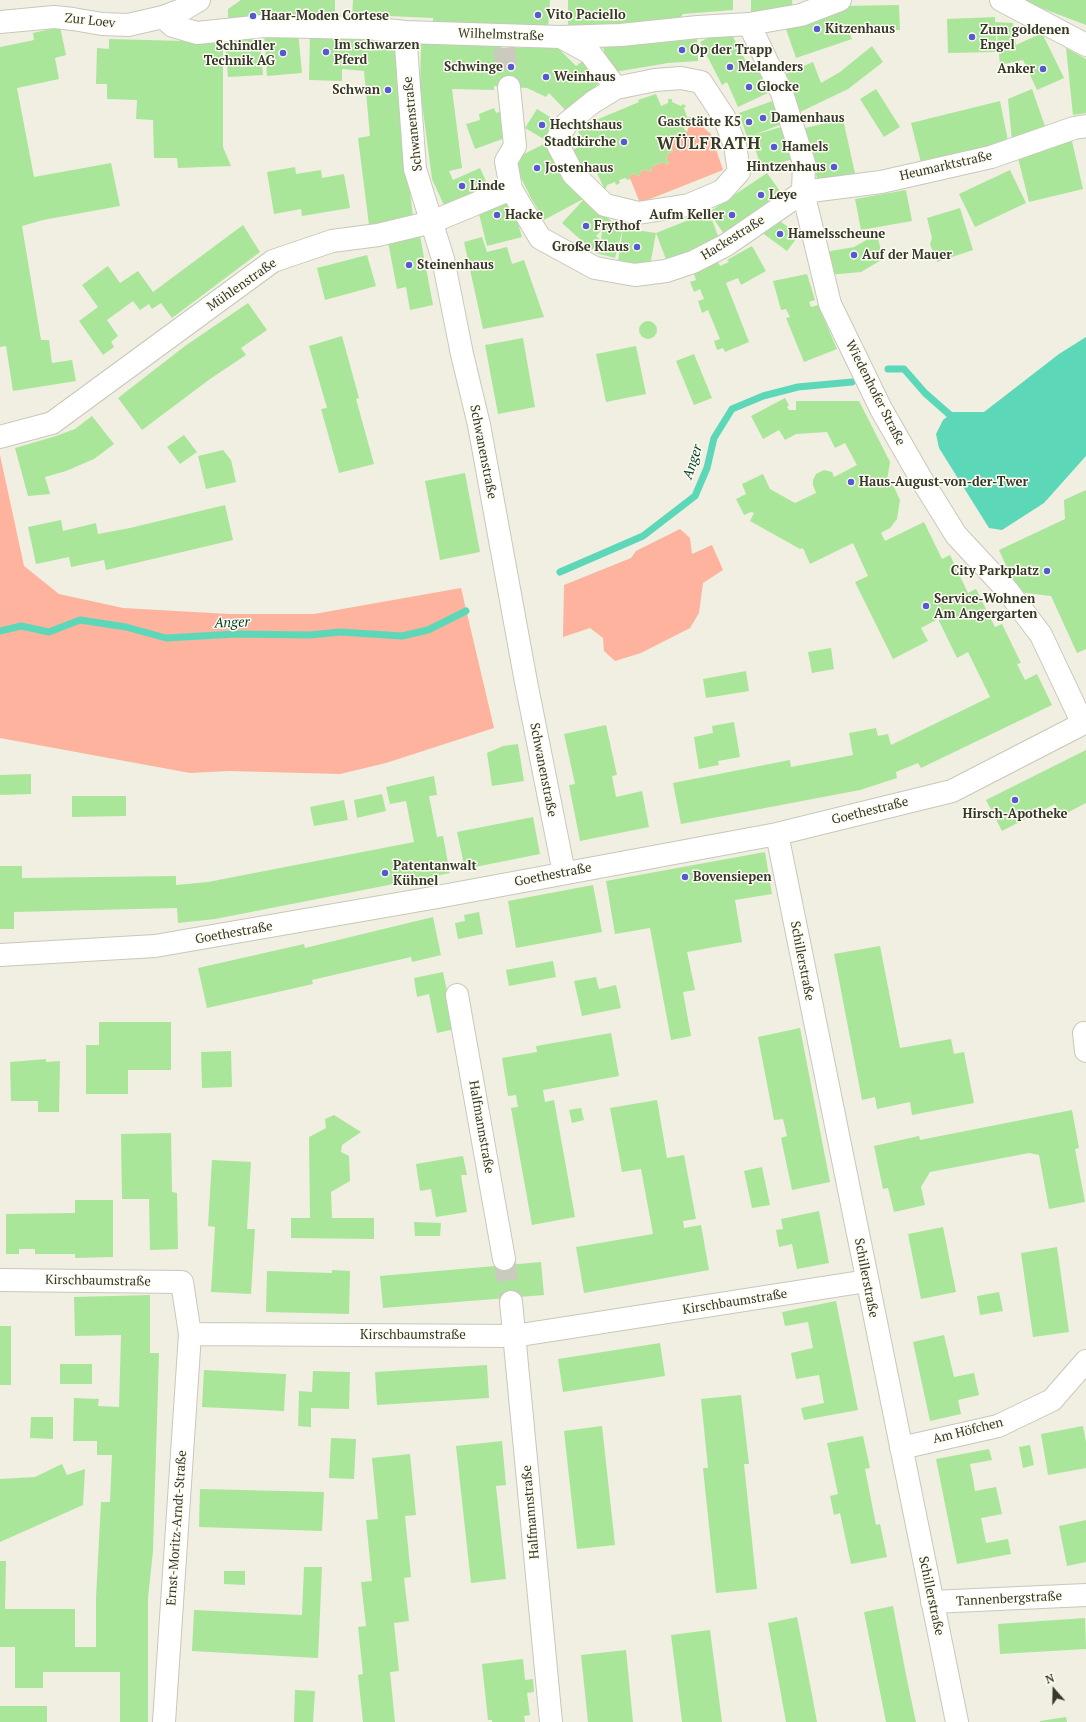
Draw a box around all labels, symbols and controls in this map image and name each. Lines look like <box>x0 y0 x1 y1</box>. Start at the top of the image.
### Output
place label: Vito Paciello <box>546 7 626 23</box>
place label: Haar-Moden Cortese <box>261 8 389 24</box>
marker: Vito Paciello <box>533 10 543 20</box>
street label: Zur Loev <box>64 11 116 31</box>
marker: Haar-Moden Cortese <box>248 11 258 21</box>
place label: Kitzenhaus <box>825 21 895 37</box>
place label: Zum goldenen Engel <box>980 22 1070 53</box>
marker: Kitzenhaus <box>812 24 822 34</box>
street label: Wilhelmstraße <box>458 26 544 44</box>
marker: Zum goldenen Engel <box>967 32 977 42</box>
place label: Im schwarzen Pferd <box>334 37 420 68</box>
place label: Schindler Technik AG <box>204 38 275 69</box>
place label: Op der Trapp <box>690 42 772 58</box>
marker: Op der Trapp <box>677 45 687 55</box>
marker: Im schwarzen Pferd <box>321 47 331 57</box>
marker: Schindler Technik AG <box>278 48 288 58</box>
place label: Schwinge <box>444 59 503 75</box>
place label: Melanders <box>738 59 803 75</box>
place label: Anker <box>997 61 1035 77</box>
marker: Schwinge <box>506 62 516 72</box>
marker: Melanders <box>725 62 735 72</box>
marker: Anker <box>1038 64 1048 74</box>
place label: Weinhaus <box>554 69 616 85</box>
marker: Weinhaus <box>541 72 551 82</box>
street label: Schwanenstraße <box>400 76 426 172</box>
place label: Glocke <box>757 79 799 95</box>
place label: Schwan <box>332 82 380 98</box>
marker: Glocke <box>744 82 754 92</box>
marker: Schwan <box>383 85 393 95</box>
place label: Damenhaus <box>771 110 845 126</box>
marker: Damenhaus <box>758 113 768 123</box>
place label: Gaststätte K5 <box>658 114 741 130</box>
place label: Hechtshaus <box>550 117 622 133</box>
marker: Gaststätte K5 <box>744 117 754 127</box>
marker: Hechtshaus <box>537 120 547 130</box>
place label: Stadtkirche <box>544 134 616 150</box>
district label: WÜLFRATH <box>657 134 761 154</box>
marker: Stadtkirche <box>619 137 629 147</box>
place label: Hamels <box>782 139 828 155</box>
marker: Hamels <box>769 142 779 152</box>
street label: Heumarktstraße <box>898 148 994 184</box>
place label: Hintzenhaus <box>747 159 826 175</box>
place label: Jostenhaus <box>545 160 613 176</box>
marker: Hintzenhaus <box>829 162 839 172</box>
marker: Jostenhaus <box>532 163 542 173</box>
place label: Linde <box>470 178 505 194</box>
marker: Linde <box>457 181 467 191</box>
place label: Leye <box>769 187 797 203</box>
marker: Leye <box>756 190 766 200</box>
place label: Hacke <box>505 207 543 223</box>
place label: Aufm Keller <box>649 207 724 223</box>
marker: Hacke <box>492 210 502 220</box>
marker: Aufm Keller <box>727 210 737 220</box>
street label: Hackestraße <box>698 212 768 264</box>
place label: Frythof <box>594 218 640 234</box>
marker: Frythof <box>581 221 591 231</box>
place label: Hamelsscheune <box>788 226 885 242</box>
marker: Hamelsscheune <box>775 229 785 239</box>
place label: Große Klaus <box>552 239 629 255</box>
marker: Große Klaus <box>632 242 642 252</box>
place label: Auf der Mauer <box>862 247 952 263</box>
marker: Auf der Mauer <box>849 250 859 260</box>
street label: Mühlenstraße <box>204 255 280 315</box>
place label: Steinenhaus <box>417 257 494 273</box>
marker: Steinenhaus <box>404 260 414 270</box>
street label: Wiedenhofer Straße <box>842 338 908 448</box>
street label: Schwanenstraße <box>466 404 500 500</box>
water label: Anger <box>680 443 706 481</box>
place label: Haus-August-von-der-Twer <box>859 474 1028 490</box>
marker: Haus-August-von-der-Twer <box>846 477 856 487</box>
place label: City Parkplatz <box>951 563 1039 579</box>
marker: City Parkplatz <box>1042 566 1052 576</box>
place label: Service-Wohnen Am Angergarten <box>934 591 1037 622</box>
marker: Service-Wohnen Am Angergarten <box>921 601 931 611</box>
water label: Anger <box>214 614 250 632</box>
street label: Schwanenstraße <box>526 722 560 818</box>
street label: Goethestraße <box>830 794 910 828</box>
marker: Hirsch-Apotheke <box>1010 795 1020 805</box>
place label: Hirsch-Apotheke <box>962 806 1068 822</box>
place label: Patentanwalt Kühnel <box>393 858 477 889</box>
street label: Goethestraße <box>513 860 593 890</box>
marker: Patentanwalt Kühnel <box>380 868 390 878</box>
place label: Bovensiepen <box>693 869 772 885</box>
marker: Bovensiepen <box>680 872 690 882</box>
street label: Goethestraße <box>194 919 274 947</box>
street label: Schillerstraße <box>787 920 817 1002</box>
street label: Halfmannstraße <box>465 1079 497 1175</box>
street label: Schillerstraße <box>851 1237 881 1319</box>
street label: Kirschbaumstraße <box>45 1272 151 1290</box>
street label: Kirschbaumstraße <box>682 1286 788 1318</box>
street label: Kirschbaumstraße <box>360 1327 466 1343</box>
street label: Am Höfchen <box>931 1415 1005 1447</box>
street label: Ernst-Moritz-Arndt-Straße <box>164 1450 190 1606</box>
street label: Halfmannstraße <box>519 1464 543 1560</box>
street label: Schillerstraße <box>915 1555 947 1637</box>
street label: Tannenbergstraße <box>956 1588 1062 1610</box>
north arrow <box>1034 1670 1074 1710</box>
text: N <box>1044 1671 1056 1687</box>

